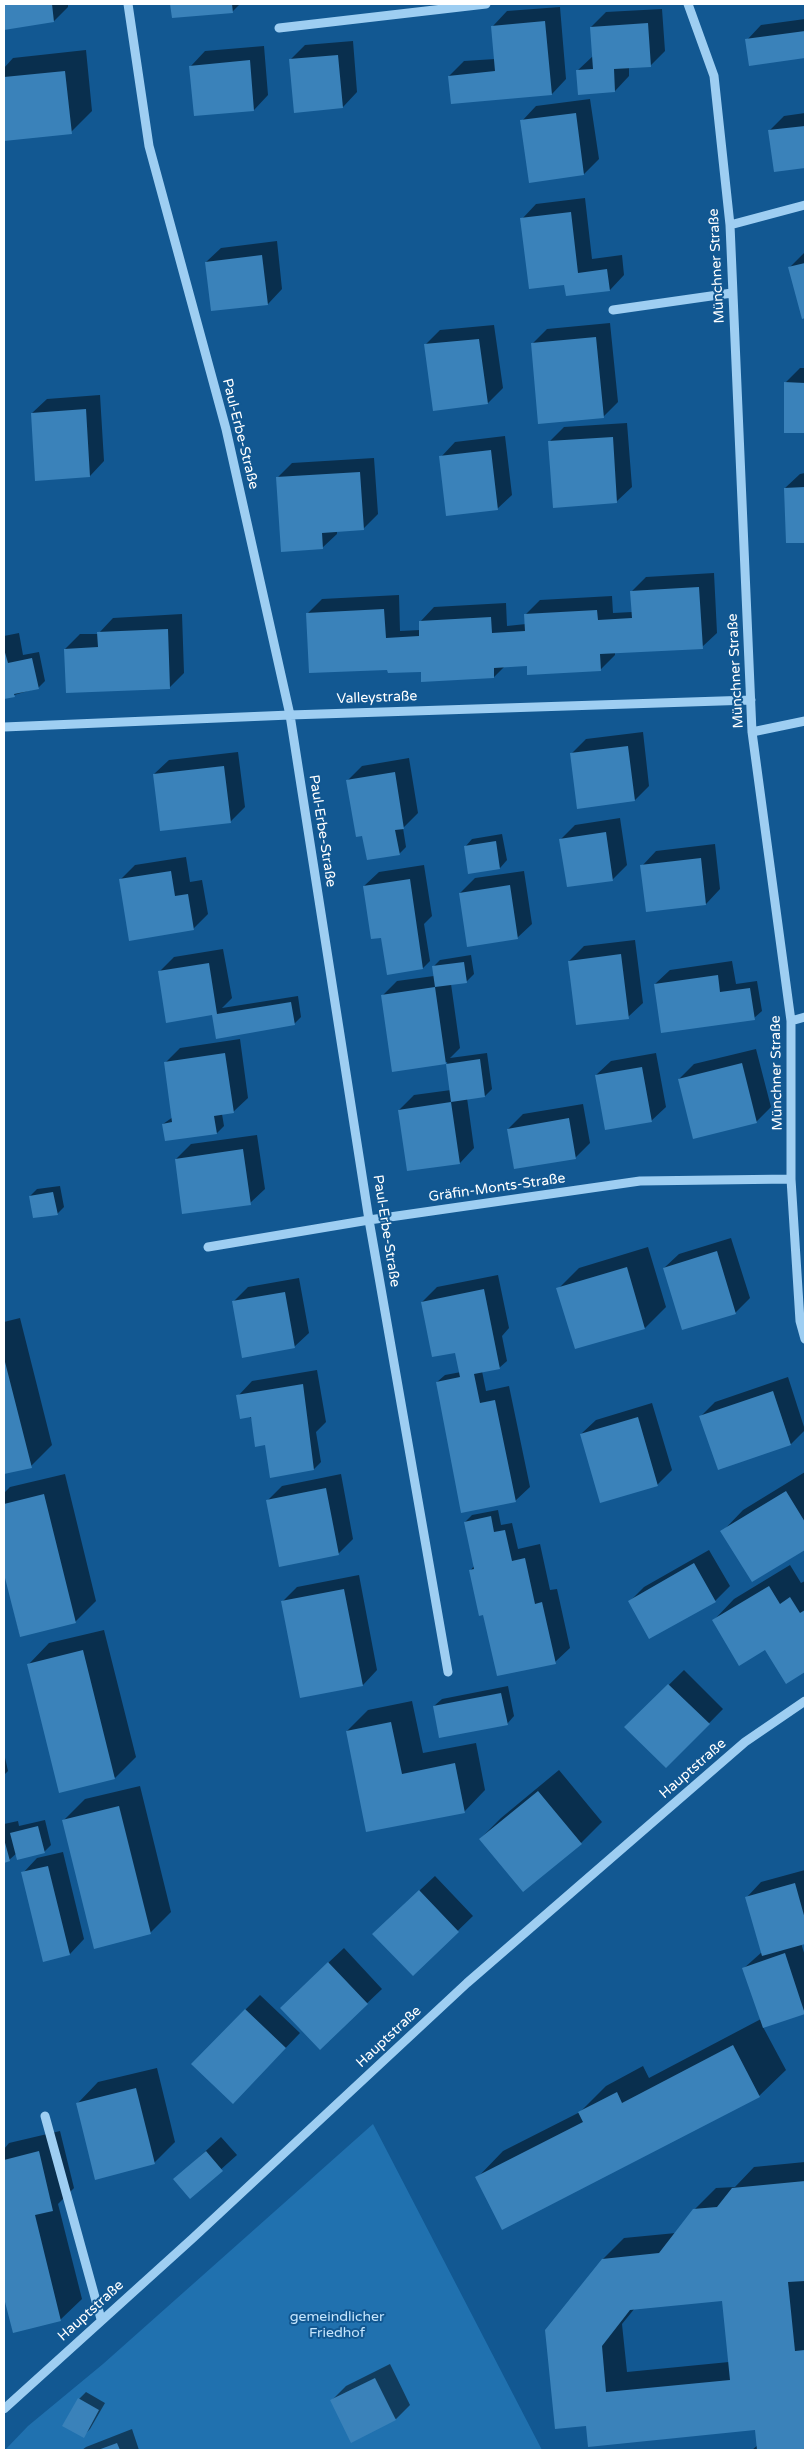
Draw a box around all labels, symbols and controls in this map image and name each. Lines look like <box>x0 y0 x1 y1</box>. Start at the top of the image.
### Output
street label: Münchner Straße <box>706 208 728 324</box>
street label: Paul-Erbe-Straße <box>218 377 262 491</box>
street label: Münchner Straße <box>725 613 747 729</box>
street label: Valleystraße <box>336 688 418 708</box>
street label: Paul-Erbe-Straße <box>305 774 339 888</box>
street label: Münchner Straße <box>768 1015 786 1131</box>
street label: Gräfin-Monts-Straße <box>428 1170 566 1206</box>
street label: Paul-Erbe-Straße <box>369 1174 403 1288</box>
street label: Hauptstraße <box>656 1736 730 1802</box>
street label: Hauptstraße <box>353 2003 425 2071</box>
street label: Hauptstraße <box>55 2277 127 2345</box>
park label: gemeindlicher Friedhof <box>290 2309 384 2342</box>

